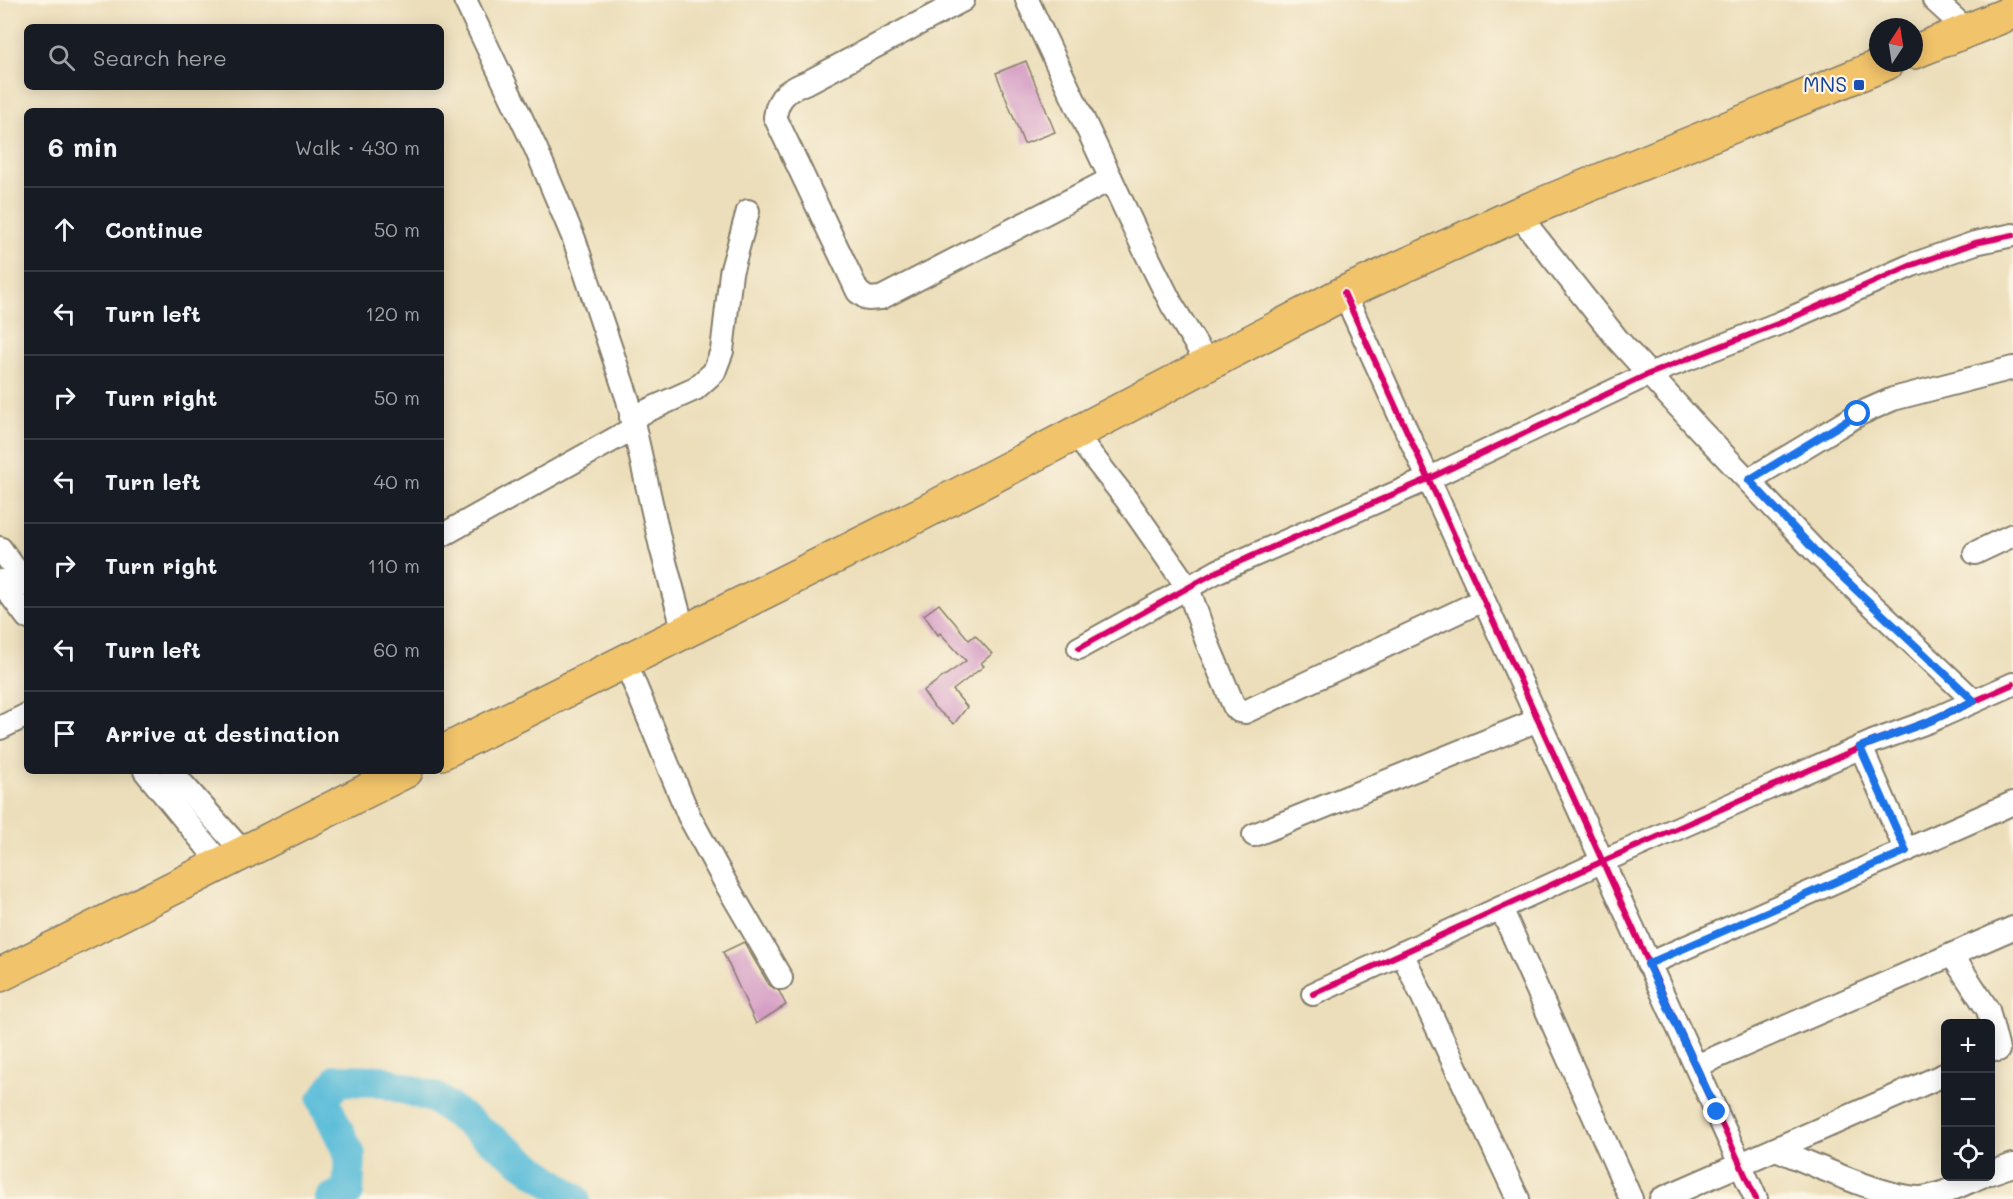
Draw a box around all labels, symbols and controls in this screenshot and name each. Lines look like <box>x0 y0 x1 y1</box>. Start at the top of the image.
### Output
north arrow <box>1869 18 1923 72</box>
search box <box>24 24 444 90</box>
icon: search <box>45 41 78 74</box>
text: Search here <box>93 43 227 72</box>
place label: MNS <box>1803 70 1847 97</box>
marker: MNS <box>1852 78 1866 92</box>
text: 6 min <box>48 130 117 164</box>
text: Walk · 430 m <box>295 134 420 160</box>
icon: ahead <box>48 213 81 246</box>
text: Continue <box>105 215 203 244</box>
text: 50 m <box>374 216 420 242</box>
icon: left <box>48 297 81 330</box>
text: Turn left <box>105 299 201 328</box>
text: 120 m <box>365 300 420 326</box>
icon: right <box>48 381 81 414</box>
text: Turn right <box>105 383 217 412</box>
text: 50 m <box>374 384 420 410</box>
route start <box>1844 400 1870 426</box>
icon: left <box>48 465 81 498</box>
text: Turn left <box>105 467 201 496</box>
text: 40 m <box>374 468 420 494</box>
icon: right <box>48 549 81 582</box>
text: Turn right <box>105 551 217 580</box>
text: 110 m <box>367 552 420 578</box>
icon: left <box>48 633 81 666</box>
text: Turn left <box>105 635 201 664</box>
text: 60 m <box>373 636 420 662</box>
icon: arrive <box>48 717 81 750</box>
text: Arrive at destination <box>105 719 340 748</box>
map controls <box>1941 1019 1995 1181</box>
button: + <box>1941 1019 1995 1073</box>
button: − <box>1941 1073 1995 1127</box>
route end <box>1703 1098 1729 1124</box>
button: locate <box>1941 1127 1995 1181</box>

